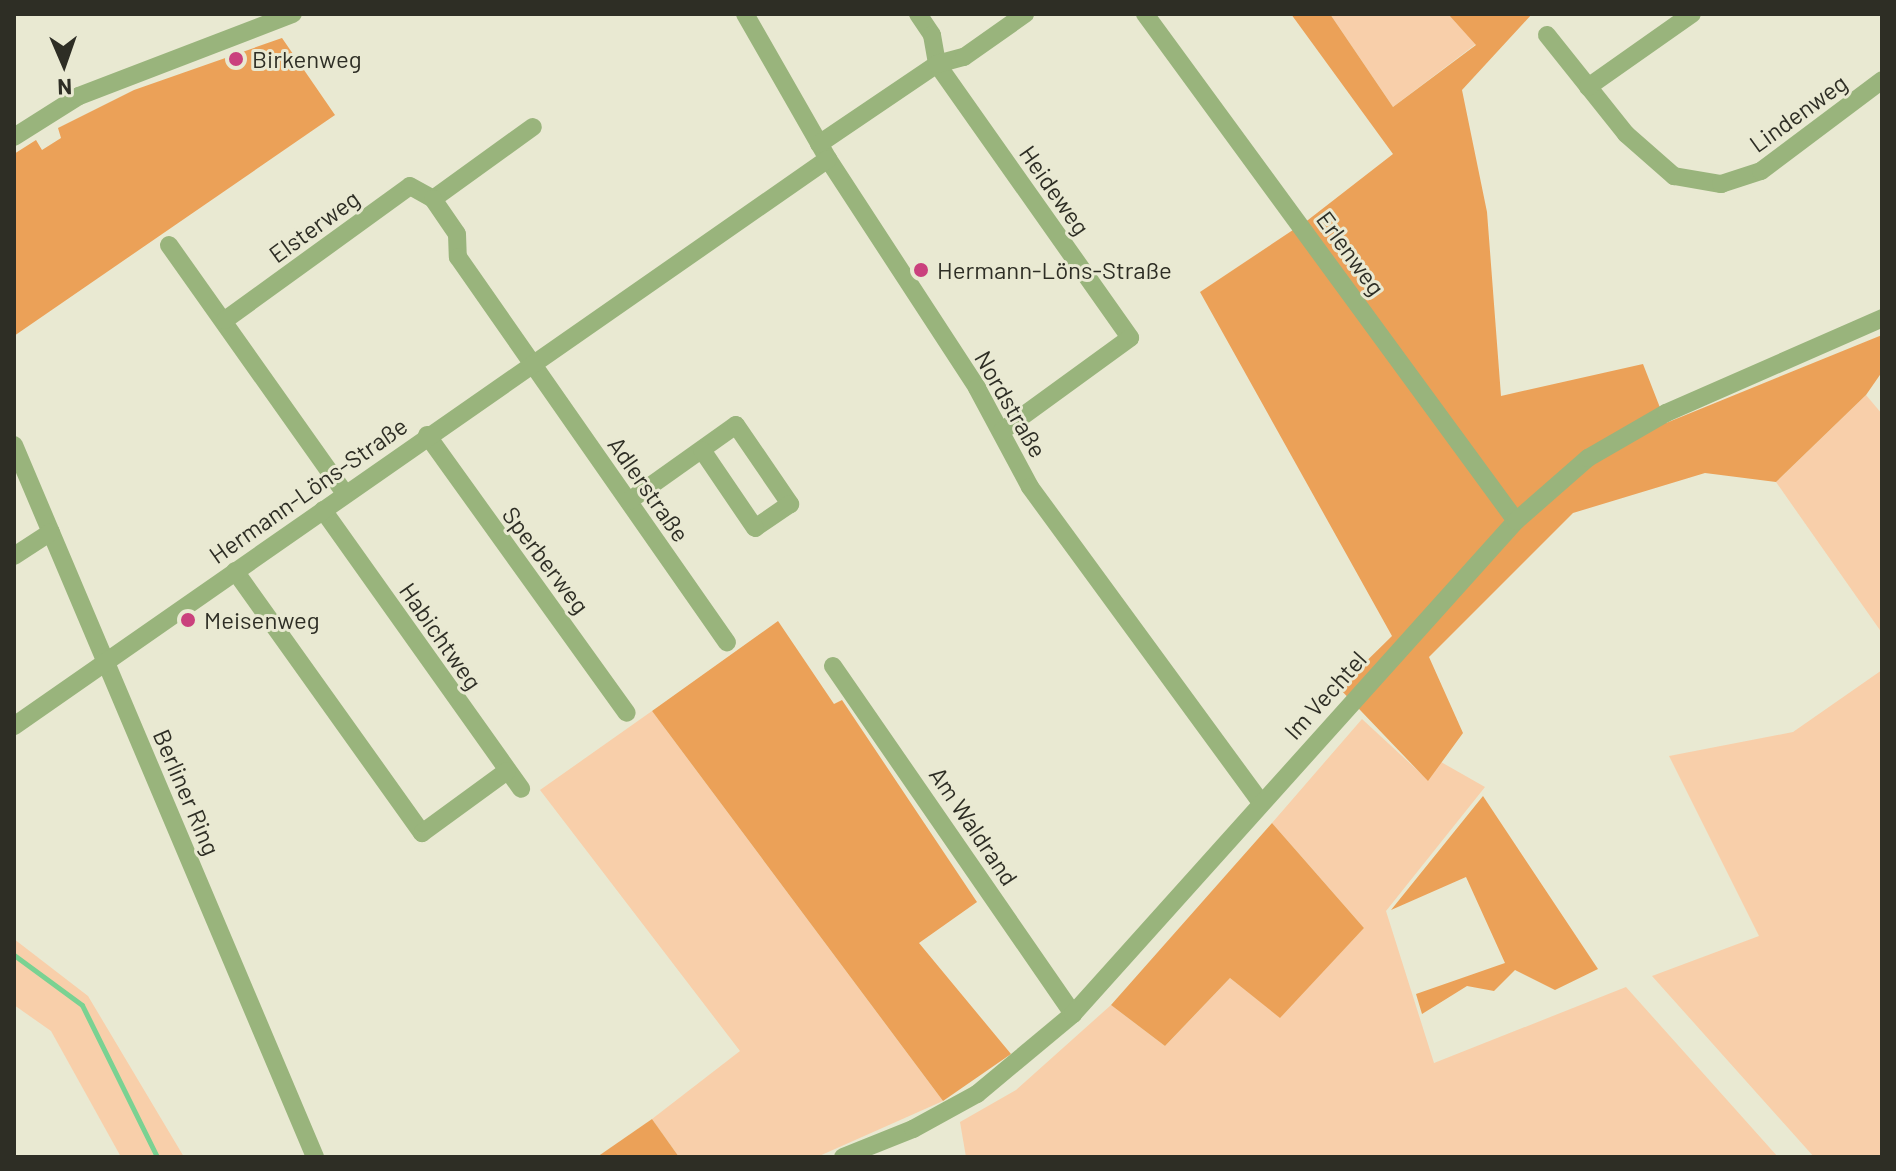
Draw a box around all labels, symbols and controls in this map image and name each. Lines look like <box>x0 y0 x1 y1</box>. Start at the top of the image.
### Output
north arrow <box>24 24 104 104</box>
place label: Birkenweg <box>252 45 362 73</box>
marker: Birkenweg <box>227 50 245 68</box>
street label: Lindenweg <box>1744 68 1852 158</box>
text: N <box>57 75 73 101</box>
street label: Heideweg <box>1014 140 1096 240</box>
street label: Elsterweg <box>263 184 365 268</box>
street label: Erlenweg <box>1311 205 1391 301</box>
place label: Hermann-Löns-Straße <box>937 256 1172 284</box>
marker: Hermann-Löns-Straße <box>912 261 930 279</box>
street label: Nordstraße <box>969 346 1053 462</box>
street label: Hermann-Löns-Straße <box>204 411 412 569</box>
street label: Adlerstraße <box>602 431 696 547</box>
street label: Sperberweg <box>496 501 596 619</box>
street label: Habichtweg <box>394 577 488 695</box>
place label: Meisenweg <box>204 606 320 634</box>
marker: Meisenweg <box>179 611 197 629</box>
street label: Im Vechtel <box>1278 645 1372 745</box>
street label: Berliner Ring <box>148 725 226 859</box>
street label: Am Waldrand <box>924 761 1024 891</box>

